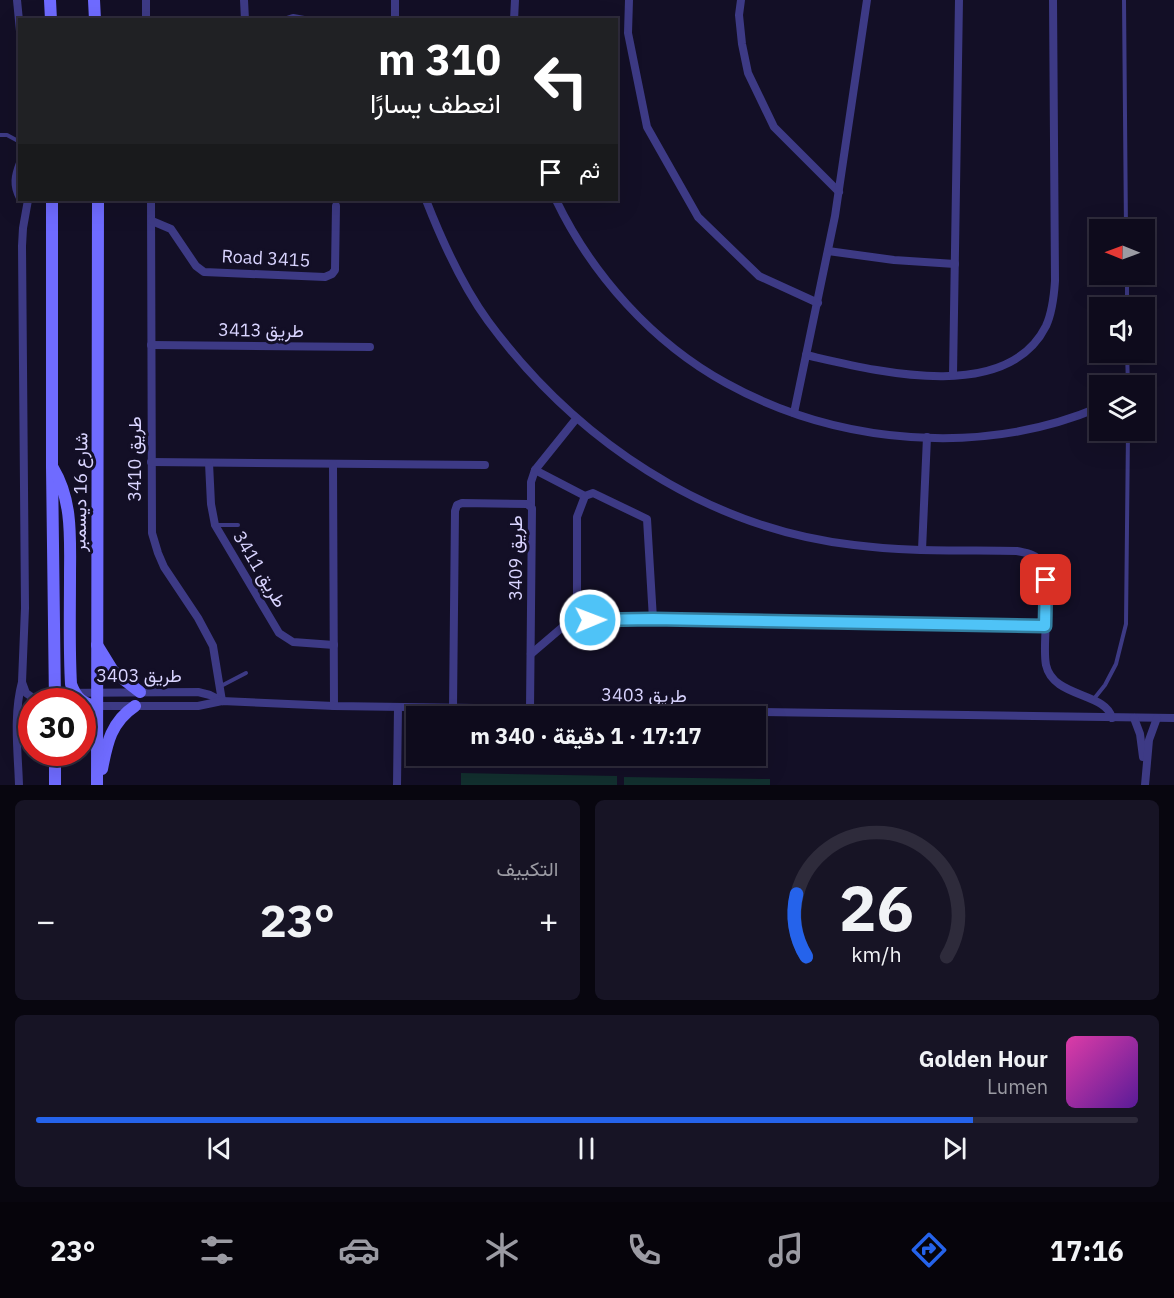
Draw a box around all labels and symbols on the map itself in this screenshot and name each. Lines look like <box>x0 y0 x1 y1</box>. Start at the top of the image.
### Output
north arrow <box>1089 219 1155 285</box>
street label: Road 3415 <box>221 244 311 272</box>
street label: طريق 3413 <box>218 318 304 342</box>
street label: طريق 3410 <box>123 416 146 502</box>
street label: شارع 16 ديسمبر <box>67 432 94 553</box>
street label: طريق 3409 <box>504 515 527 601</box>
street label: طريق 3411 <box>228 526 292 612</box>
pin <box>1020 554 1071 605</box>
position arrow <box>558 588 622 652</box>
street label: طريق 3403 <box>96 664 182 687</box>
street label: طريق 3403 <box>601 683 687 707</box>
speed limit sign: 30 <box>18 688 96 766</box>

